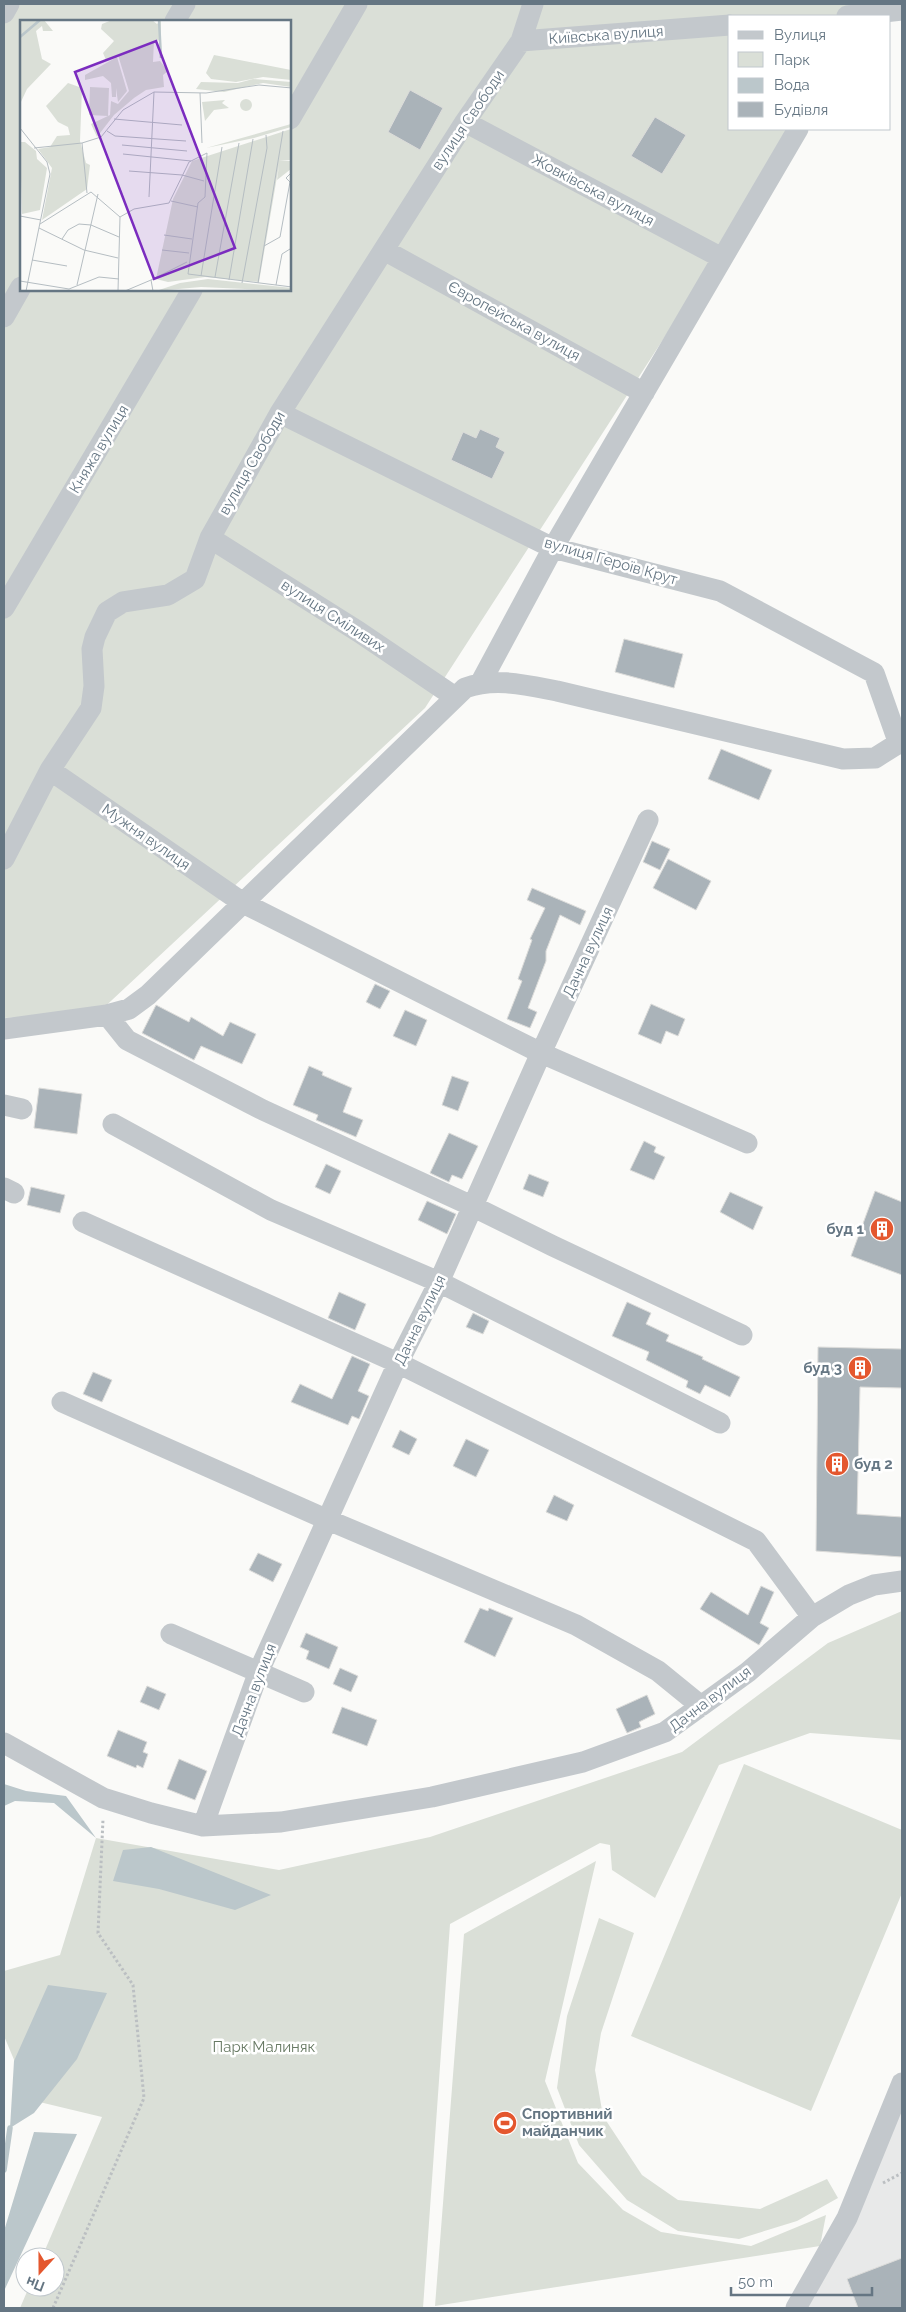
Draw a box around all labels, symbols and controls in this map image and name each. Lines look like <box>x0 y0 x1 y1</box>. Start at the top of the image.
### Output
legend <box>728 15 891 130</box>
inset map <box>20 20 291 291</box>
street label: Київська вулиця <box>548 22 664 48</box>
text: Вулиця <box>774 26 826 44</box>
text: Парк <box>774 51 810 69</box>
street label: вулиця Свободи <box>428 67 508 173</box>
text: Вода <box>774 76 810 94</box>
text: Будівля <box>774 101 828 119</box>
street label: Жовківська вулиця <box>529 150 657 230</box>
street label: Європейська вулиця <box>445 277 583 365</box>
street label: Княжа вулиця <box>66 402 132 496</box>
street label: вулиця Свободи <box>215 408 289 518</box>
street label: вулиця Героїв Крут <box>542 533 680 589</box>
street label: вулиця Сміливих <box>278 576 389 656</box>
street label: Мужня вулиця <box>98 800 194 874</box>
street label: Дачна вулиця <box>559 904 617 1000</box>
building icon: буд 1 <box>869 1216 895 1242</box>
place label: буд 1 <box>826 1220 865 1238</box>
street label: Дачна вулиця <box>390 1272 450 1368</box>
building icon: буд 3 <box>847 1355 873 1381</box>
place label: буд 3 <box>803 1359 842 1377</box>
building icon: буд 2 <box>824 1451 850 1477</box>
place label: буд 2 <box>854 1455 893 1473</box>
street label: Дачна вулиця <box>228 1641 280 1739</box>
street label: Дачна вулиця <box>665 1662 755 1736</box>
park label: Парк Малиняк <box>213 2038 316 2056</box>
place label: Спортивний майданчик <box>522 2105 612 2140</box>
sports icon: Спортивний майданчик <box>492 2110 518 2136</box>
north arrow <box>15 2247 65 2297</box>
scale bar <box>731 2264 872 2296</box>
text: Пн <box>24 2273 47 2295</box>
text: 50 m <box>738 2273 773 2291</box>

